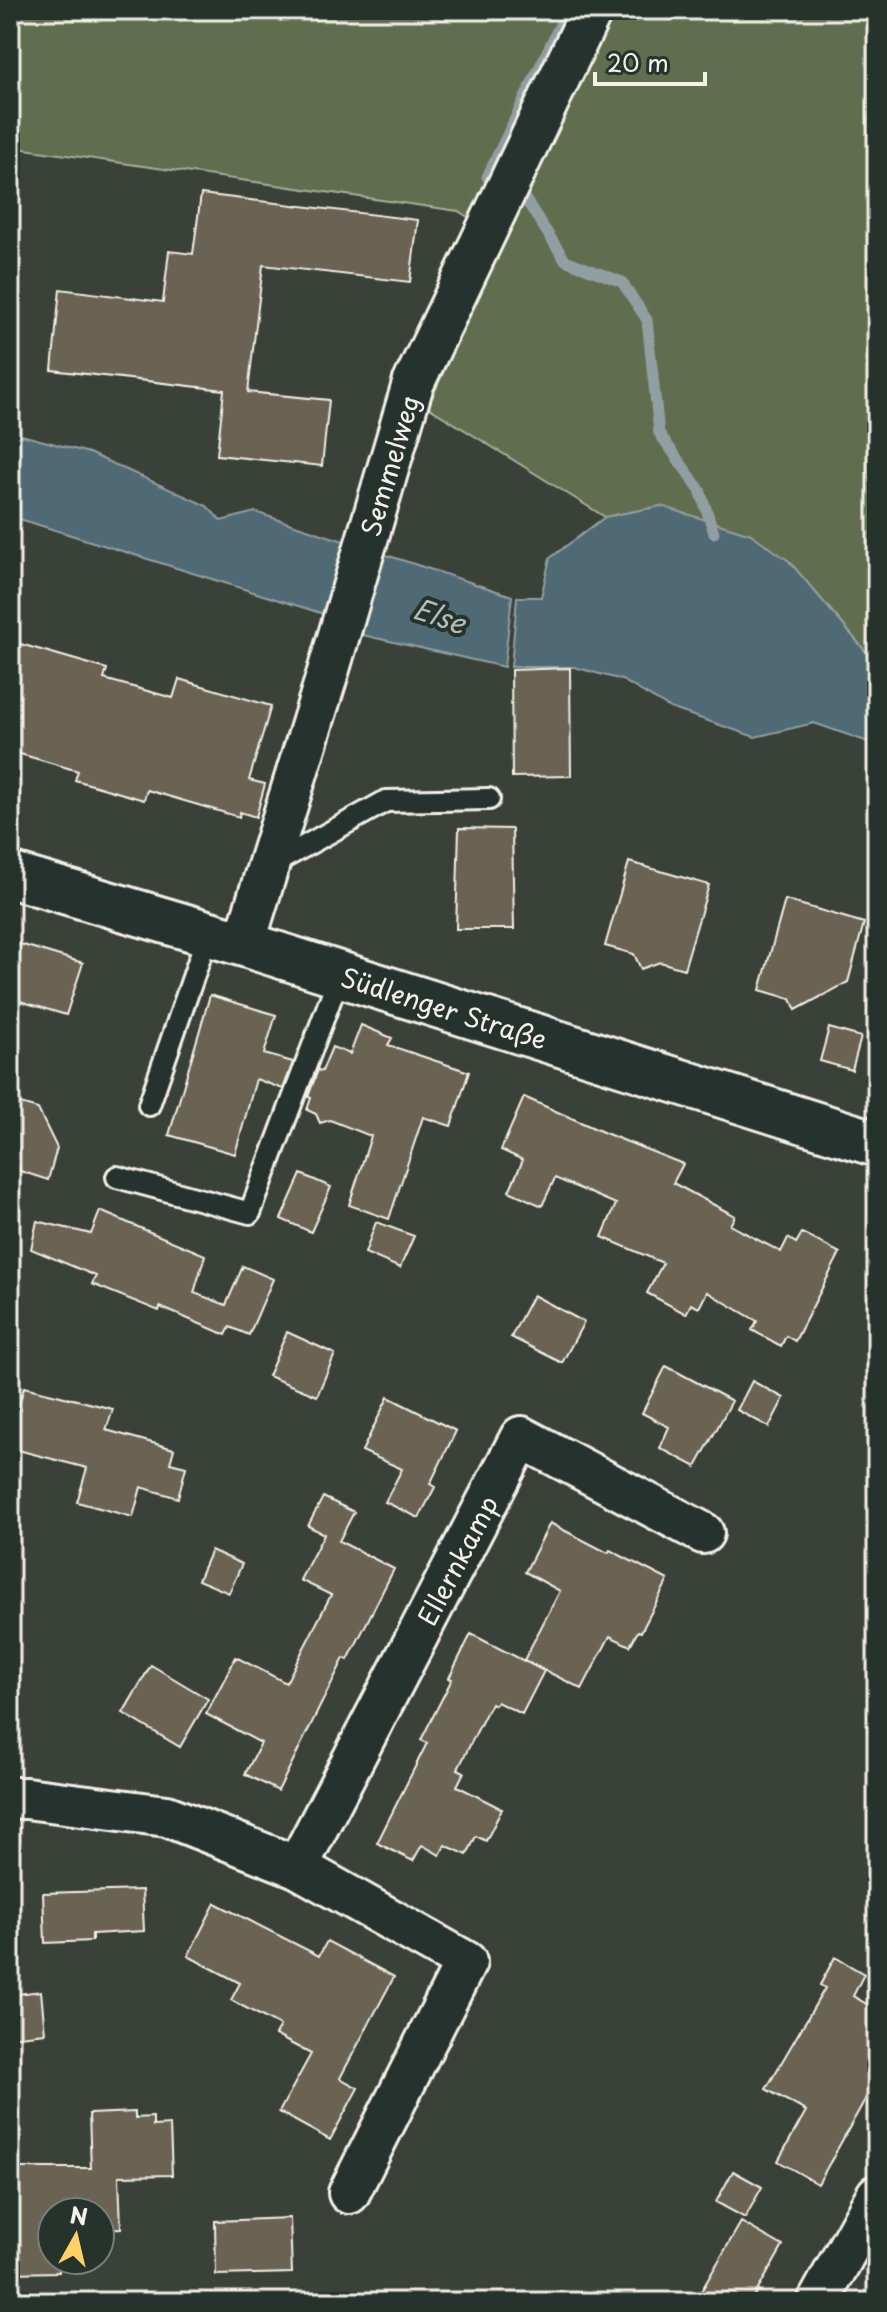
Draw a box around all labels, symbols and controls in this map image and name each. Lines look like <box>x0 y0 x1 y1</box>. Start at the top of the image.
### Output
scale bar <box>595 36 705 86</box>
text: 20 m <box>607 44 669 80</box>
street label: Semmelweg <box>350 390 428 541</box>
water label: Else <box>408 586 474 644</box>
street label: Südlenger Straße <box>336 956 552 1058</box>
street label: Ellernkamp <box>407 1488 507 1632</box>
north arrow <box>36 2196 116 2276</box>
text: N <box>68 2197 90 2232</box>

